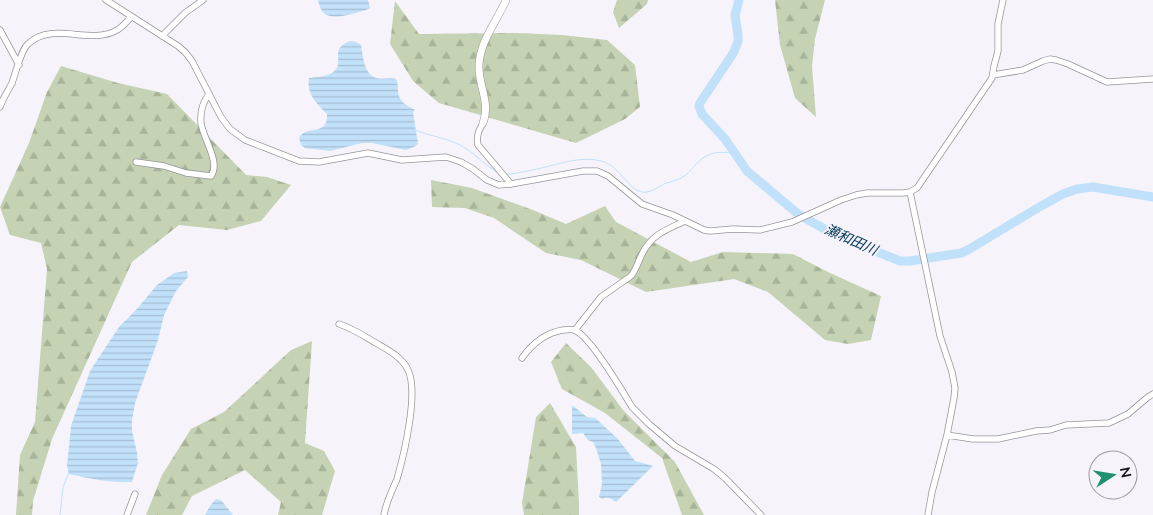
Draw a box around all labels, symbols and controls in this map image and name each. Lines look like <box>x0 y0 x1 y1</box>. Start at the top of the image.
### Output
water label: 瀬和田川 <box>822 220 882 261</box>
north arrow <box>1088 450 1138 500</box>
text: N <box>1115 465 1136 480</box>

